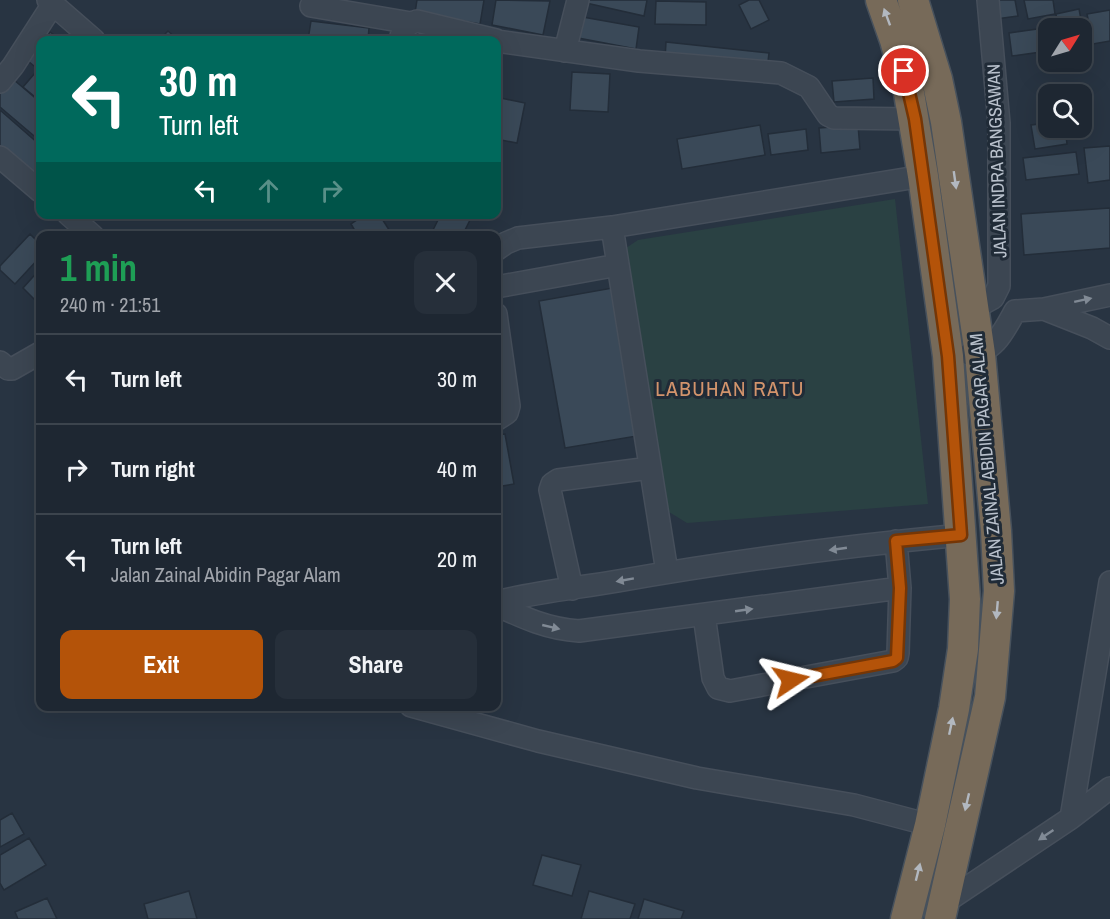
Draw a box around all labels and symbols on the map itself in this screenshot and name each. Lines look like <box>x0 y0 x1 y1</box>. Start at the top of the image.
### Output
one-way arrow <box>882 8 892 26</box>
north arrow <box>1038 18 1092 72</box>
pin <box>878 45 929 96</box>
street label: JALAN INDRA BANGSAWAN <box>981 64 1012 258</box>
one-way arrow <box>950 171 959 190</box>
one-way arrow <box>1074 295 1093 304</box>
street label: JALAN ZAINAL ABIDIN PAGAR ALAM <box>963 332 1010 586</box>
district label: LABUHAN RATU <box>655 374 805 403</box>
one-way arrow <box>829 544 848 553</box>
one-way arrow <box>615 576 634 585</box>
one-way arrow <box>992 600 1002 619</box>
one-way arrow <box>734 605 753 614</box>
one-way arrow <box>541 623 560 632</box>
position arrow <box>759 648 823 712</box>
one-way arrow <box>947 716 956 735</box>
one-way arrow <box>961 793 971 811</box>
one-way arrow <box>1038 829 1054 841</box>
one-way arrow <box>914 863 923 881</box>

